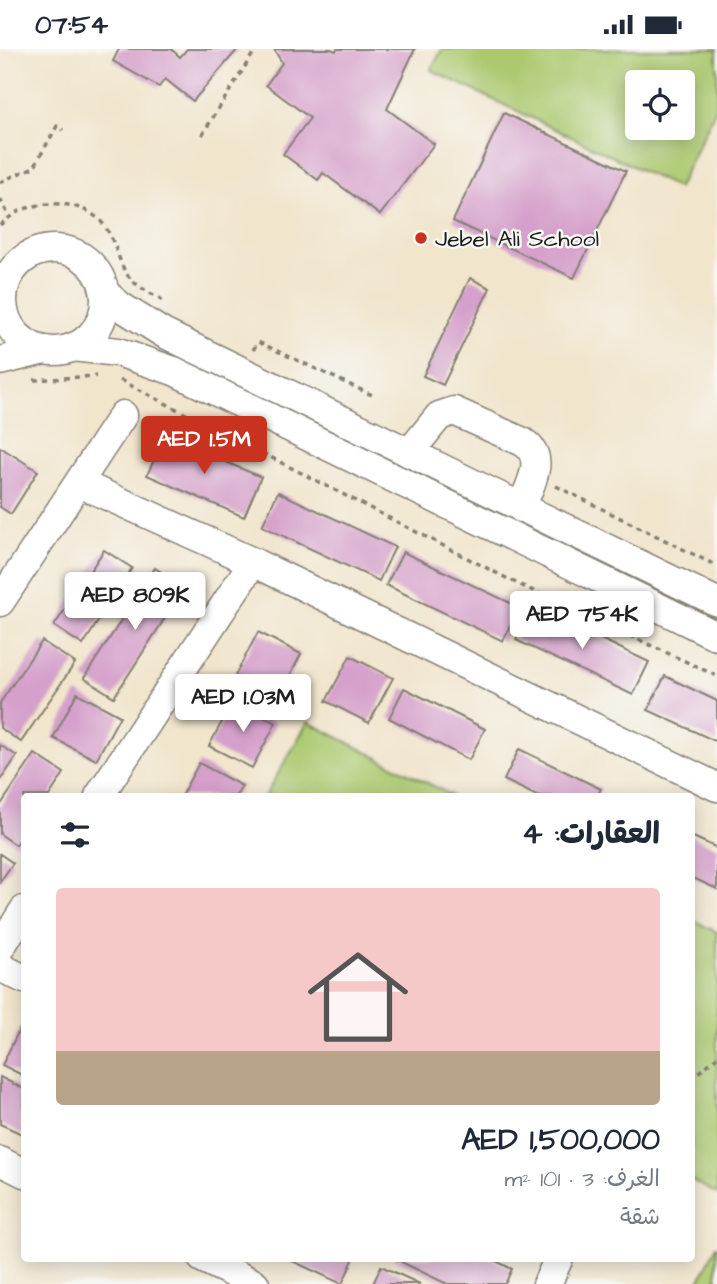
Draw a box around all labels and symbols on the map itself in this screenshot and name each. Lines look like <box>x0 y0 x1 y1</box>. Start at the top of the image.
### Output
place label: Jebel Ali School <box>435 223 599 255</box>
marker: Jebel Ali School <box>413 230 429 246</box>
pin: AED 1.5M <box>132 417 276 476</box>
pin: AED 809K <box>63 573 207 632</box>
pin: AED 754K <box>510 591 654 651</box>
pin: AED 1.03M <box>163 675 323 734</box>

